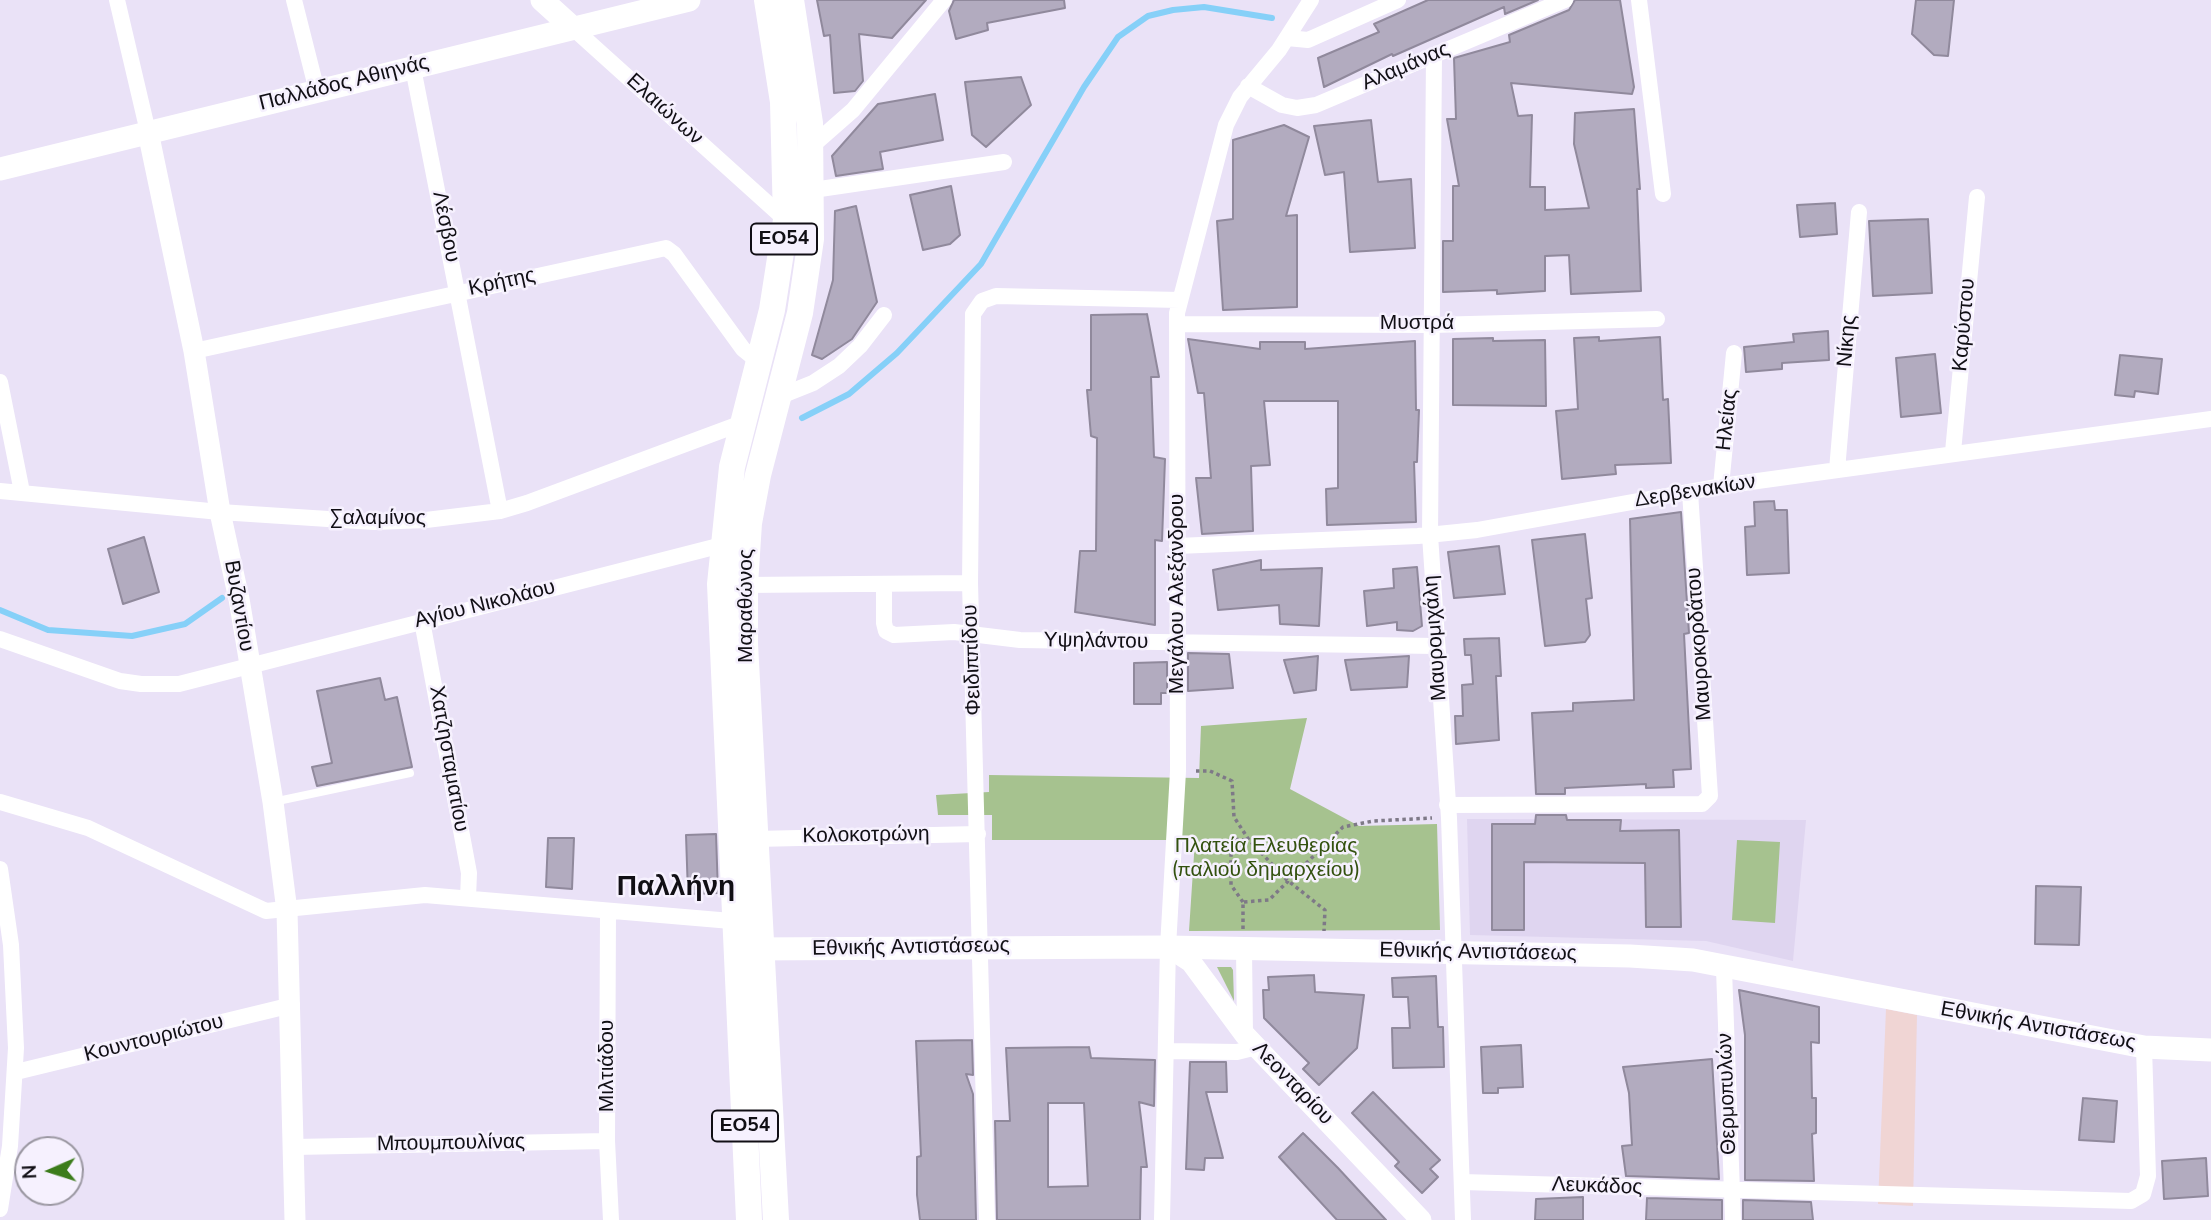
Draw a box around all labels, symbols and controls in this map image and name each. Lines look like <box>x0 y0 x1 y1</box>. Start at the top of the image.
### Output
street label: Αλαμάνας <box>1358 37 1454 97</box>
street label: Παλλάδος Αθιηνάς <box>257 51 431 117</box>
street label: Ελαιώνων <box>620 69 708 151</box>
street label: Λέσβου <box>426 189 464 265</box>
road number: ΕΟ54 <box>751 224 817 255</box>
street label: Κρήτης <box>466 264 538 302</box>
street label: Καρύστου <box>1948 277 1982 373</box>
street label: Μυστρά <box>1380 311 1454 337</box>
street label: Νίκης <box>1833 314 1863 368</box>
street label: Ηλείας <box>1712 388 1744 452</box>
street label: Δερβενακίων <box>1632 470 1758 514</box>
street label: Μεγάλου Αλεξάνδρου <box>1165 494 1191 694</box>
street label: Σαλαμίνος <box>330 506 426 532</box>
street label: Μαραθώνος <box>734 549 760 663</box>
street label: Βυζαντίου <box>218 558 258 654</box>
street label: Μαυροκορδάτου <box>1682 567 1718 721</box>
street label: Μαυρομιχάλη <box>1419 574 1453 702</box>
street label: Αγίου Νικολάου <box>412 575 558 635</box>
street label: Φειδιππίδου <box>958 604 988 716</box>
street label: Υψηλάντου <box>1043 628 1149 656</box>
street label: Χατζησταματίου <box>423 684 473 834</box>
street label: Κολοκοτρώνη <box>802 822 930 850</box>
park label: Πλατεία Ελευθερίας (παλιού δημαρχείου) <box>1172 834 1360 884</box>
district label: Παλλήνη <box>617 871 735 905</box>
street label: Εθνικής Αντιστάσεως <box>812 934 1010 962</box>
street label: Εθνικής Αντιστάσεως <box>1379 939 1577 967</box>
street label: Εθνικής Αντιστάσεως <box>1939 997 2137 1057</box>
street label: Κουντουριώτου <box>82 1010 226 1068</box>
street label: Μιλτιάδου <box>595 1020 621 1112</box>
street label: Θερμοπυλών <box>1713 1033 1743 1155</box>
street label: Λεονταρίου <box>1246 1037 1338 1131</box>
road number: ΕΟ54 <box>712 1110 778 1142</box>
street label: Μπουμπουλίνας <box>377 1130 525 1158</box>
north arrow <box>14 1136 84 1206</box>
text: N <box>17 1164 43 1180</box>
street label: Λευκάδος <box>1551 1173 1643 1201</box>

